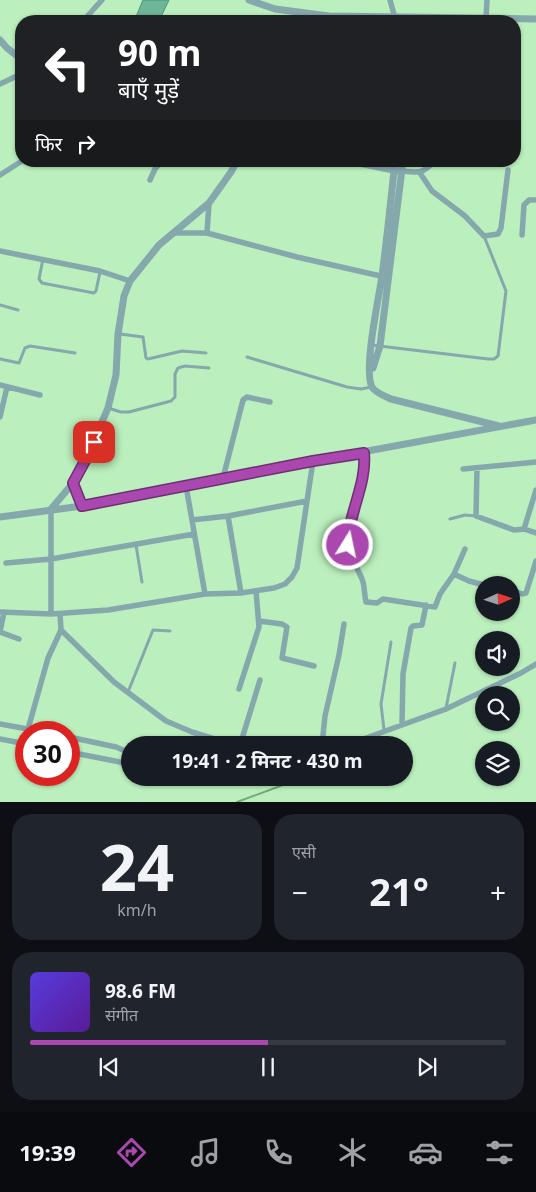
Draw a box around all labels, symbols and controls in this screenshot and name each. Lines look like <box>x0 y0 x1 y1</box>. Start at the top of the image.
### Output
text: 90 m <box>118 29 201 76</box>
icon: left <box>35 35 100 100</box>
text: बाएँ मुड़ें <box>118 74 179 104</box>
icon: right <box>72 130 100 158</box>
text: फिर <box>35 131 62 157</box>
pin <box>73 421 115 463</box>
icon: arrive <box>80 428 108 456</box>
position arrow <box>321 518 373 570</box>
north arrow <box>475 576 520 621</box>
map controls <box>475 576 520 786</box>
button: sound <box>475 631 520 676</box>
button: search <box>475 686 520 731</box>
speed limit sign: 30 <box>15 721 80 786</box>
button: layers <box>475 741 520 786</box>
text: 19:41 · 2 मिनट · 430 m <box>171 748 363 774</box>
text: 24 <box>100 822 174 910</box>
text: एसी <box>292 841 316 863</box>
text: 21° <box>369 865 429 917</box>
text: − <box>292 873 308 911</box>
text: + <box>490 873 506 911</box>
text: km/h <box>117 899 157 921</box>
text: 98.6 FM <box>105 978 176 1004</box>
text: संगीत <box>105 1004 138 1026</box>
icon: previous <box>95 1053 123 1081</box>
icon: pause <box>254 1053 282 1081</box>
icon: next <box>413 1053 441 1081</box>
icon: directions <box>114 1135 149 1170</box>
icon: music <box>188 1135 223 1170</box>
icon: phone <box>261 1135 296 1170</box>
icon: climate <box>335 1135 370 1170</box>
icon: car <box>408 1135 443 1170</box>
icon: filters <box>482 1135 517 1170</box>
text: 19:39 <box>19 1137 76 1167</box>

